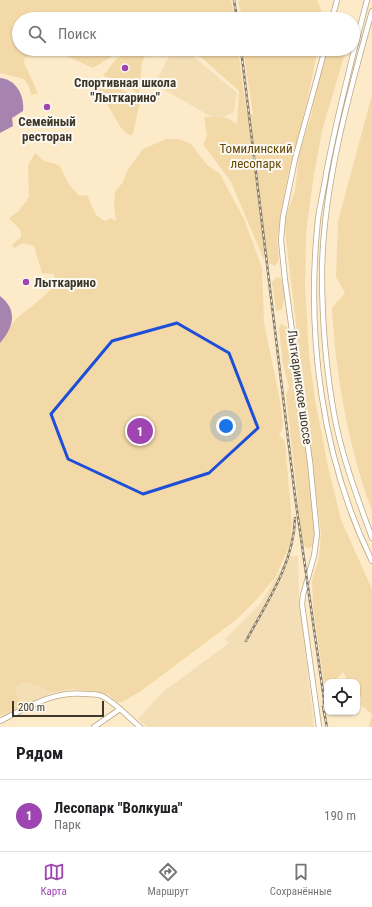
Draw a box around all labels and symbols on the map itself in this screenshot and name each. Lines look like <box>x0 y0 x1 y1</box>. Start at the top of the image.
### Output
marker: Спортивная школа "Лыткарино" <box>120 63 130 73</box>
place label: Спортивная школа "Лыткарино" <box>74 75 176 105</box>
marker: Семейный ресторан <box>42 102 52 112</box>
place label: Семейный ресторан <box>18 114 76 144</box>
park label: Томилинский лесопарк <box>219 141 293 171</box>
place label: Лыткарино <box>34 275 96 290</box>
marker: Лыткарино <box>21 277 31 287</box>
street label: Лыткаринское шоссе <box>285 329 315 445</box>
pin: 1 <box>127 416 153 446</box>
your location <box>216 416 236 436</box>
scale bar <box>12 699 104 718</box>

